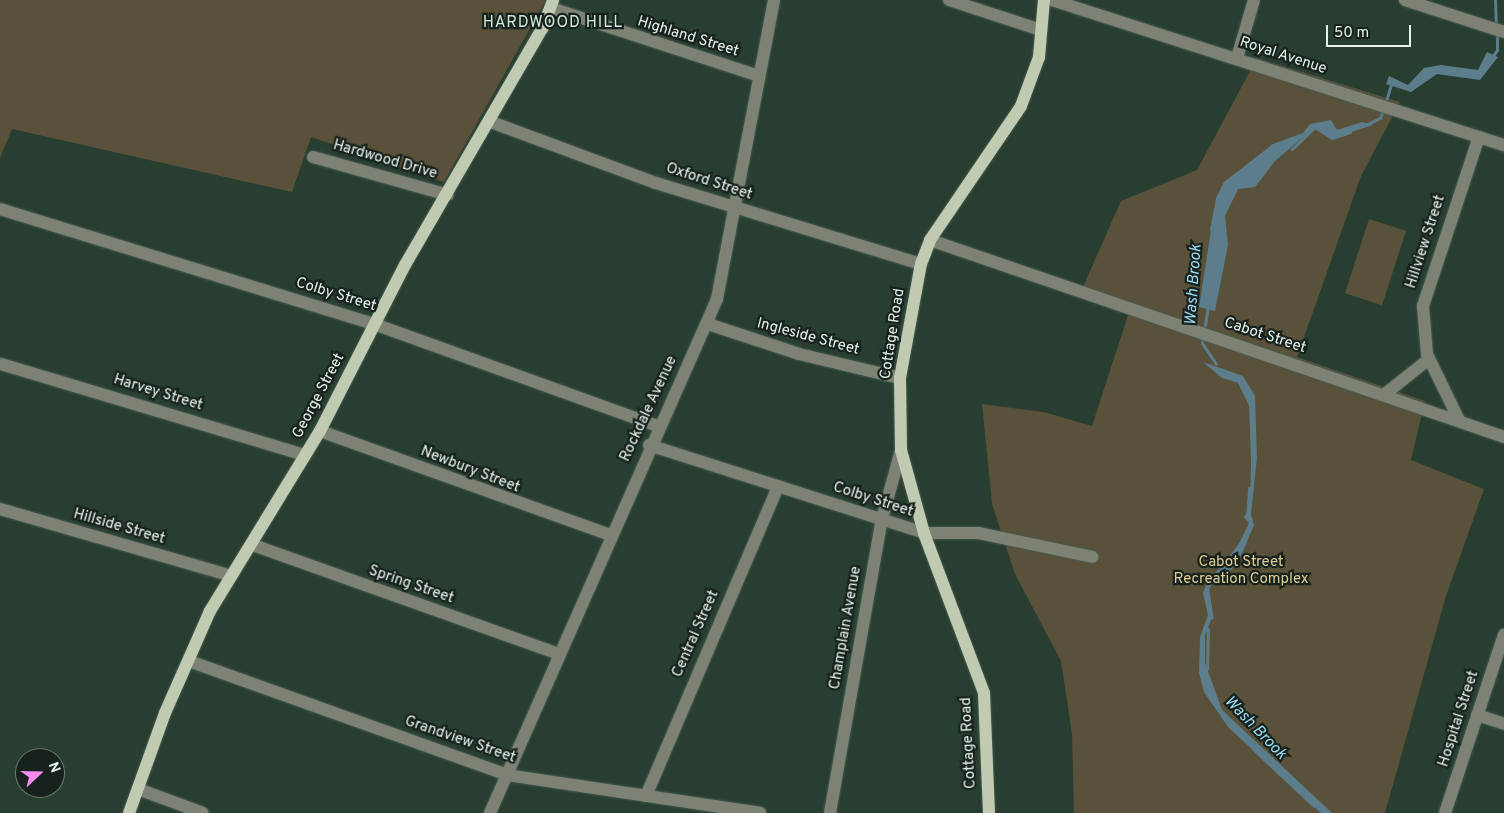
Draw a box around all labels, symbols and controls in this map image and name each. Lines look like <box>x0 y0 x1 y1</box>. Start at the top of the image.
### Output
district label: HARDWOOD HILL <box>481 13 625 33</box>
street label: Highland Street <box>635 13 741 61</box>
scale bar <box>1329 15 1414 47</box>
text: 50 m <box>1334 24 1369 43</box>
street label: Royal Avenue <box>1237 33 1329 79</box>
street label: Hardwood Drive <box>331 137 439 183</box>
street label: Oxford Street <box>664 160 754 204</box>
street label: Hillview Street <box>1402 193 1450 291</box>
water label: Wash Brook <box>1182 244 1206 326</box>
street label: Colby Street <box>294 274 378 316</box>
street label: Cottage Road <box>877 287 909 381</box>
street label: Cabot Street <box>1222 314 1308 358</box>
street label: Ingleside Street <box>755 315 861 359</box>
street label: George Street <box>289 350 349 442</box>
street label: Rockdale Avenue <box>616 353 682 465</box>
street label: Harvey Street <box>111 371 205 415</box>
street label: Newbury Street <box>418 443 522 497</box>
street label: Colby Street <box>831 479 915 521</box>
street label: Hillside Street <box>71 505 167 549</box>
park label: Cabot Street Recreation Complex <box>1174 553 1308 588</box>
street label: Spring Street <box>366 562 456 608</box>
street label: Champlain Avenue <box>826 565 866 691</box>
street label: Central Street <box>669 588 723 680</box>
street label: Hospital Street <box>1435 669 1483 769</box>
water label: Wash Brook <box>1220 692 1290 764</box>
street label: Cottage Road <box>958 697 980 789</box>
street label: Grandview Street <box>402 713 518 767</box>
north arrow <box>15 748 65 798</box>
text: N <box>44 760 63 776</box>

